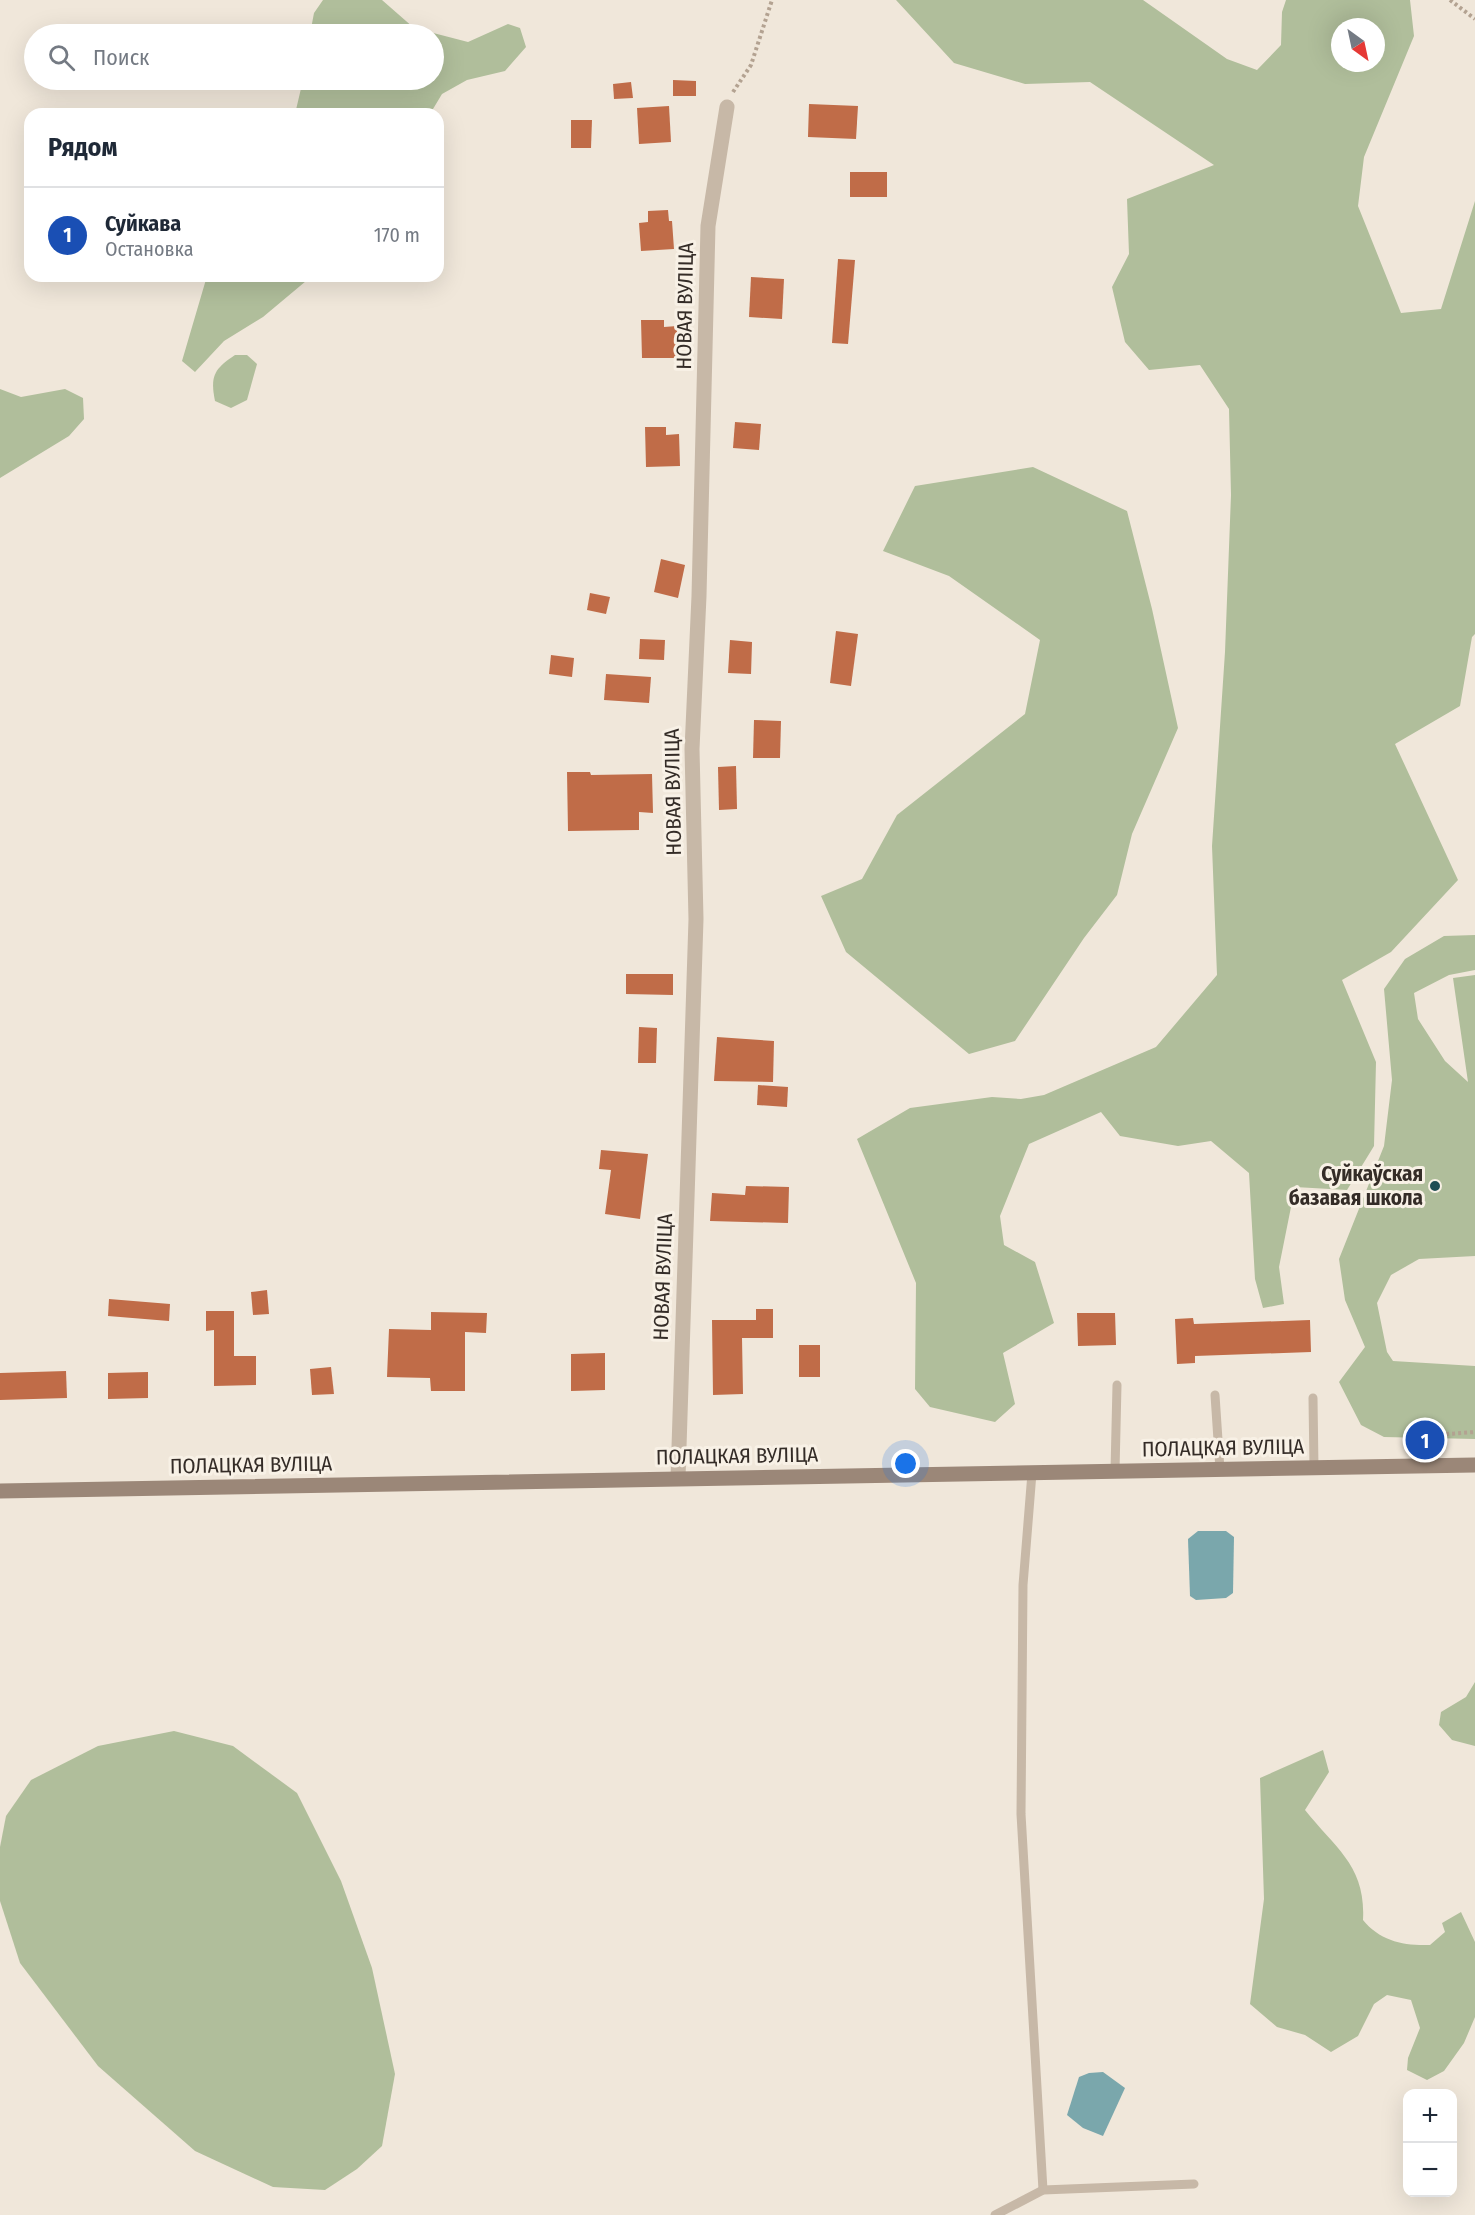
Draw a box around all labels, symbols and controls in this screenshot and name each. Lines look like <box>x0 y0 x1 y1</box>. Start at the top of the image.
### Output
north arrow <box>1331 18 1385 72</box>
search box <box>24 24 444 90</box>
icon: search <box>45 41 78 74</box>
text: Поиск <box>93 44 149 71</box>
text: Рядом <box>48 132 117 163</box>
text: Суйкава <box>105 210 181 237</box>
text: 1 <box>63 223 72 247</box>
text: 170 m <box>374 223 420 247</box>
text: Остановка <box>105 237 193 261</box>
street label: НОВАЯ ВУЛІЦА <box>671 242 699 370</box>
street label: НОВАЯ ВУЛІЦА <box>659 728 687 856</box>
place label: Суйкаўская базавая школа <box>1289 1161 1423 1211</box>
marker: Суйкаўская базавая школа <box>1428 1179 1442 1193</box>
street label: НОВАЯ ВУЛІЦА <box>648 1213 678 1341</box>
pin: 1 <box>1406 1418 1444 1462</box>
street label: ПОЛАЦКАЯ ВУЛІЦА <box>1142 1434 1304 1462</box>
street label: ПОЛАЦКАЯ ВУЛІЦА <box>656 1442 818 1470</box>
your location <box>891 1449 920 1478</box>
street label: ПОЛАЦКАЯ ВУЛІЦА <box>170 1451 332 1479</box>
map controls <box>1403 2089 1457 2197</box>
button: + <box>1403 2089 1457 2143</box>
button: − <box>1403 2143 1457 2197</box>

